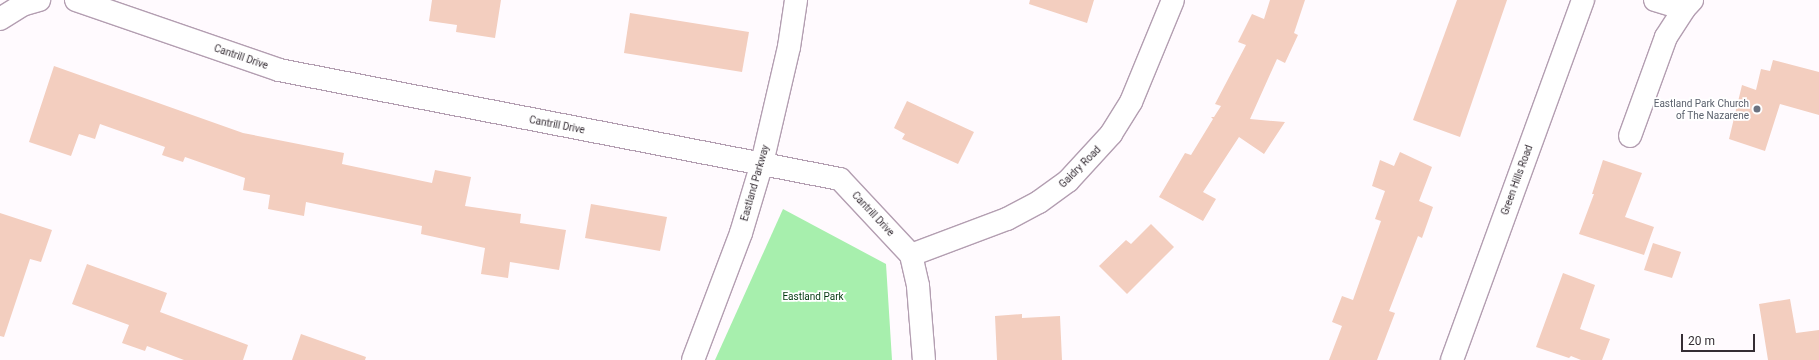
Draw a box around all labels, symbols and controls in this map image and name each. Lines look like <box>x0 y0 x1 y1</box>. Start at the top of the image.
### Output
street label: Cantrill Drive <box>212 42 270 72</box>
place label: Eastland Park Church of The Nazarene <box>1654 97 1749 120</box>
marker: Eastland Park Church of The Nazarene <box>1752 104 1762 114</box>
street label: Cantrill Drive <box>528 114 586 136</box>
street label: Eastland Parkway <box>738 143 772 223</box>
street label: Green Hills Road <box>1499 143 1535 217</box>
street label: Gaidry Road <box>1057 144 1103 190</box>
street label: Cantrill Drive <box>849 189 897 239</box>
park label: Eastland Park <box>782 291 844 303</box>
scale bar <box>1683 326 1757 352</box>
text: 20 m <box>1688 334 1715 348</box>

